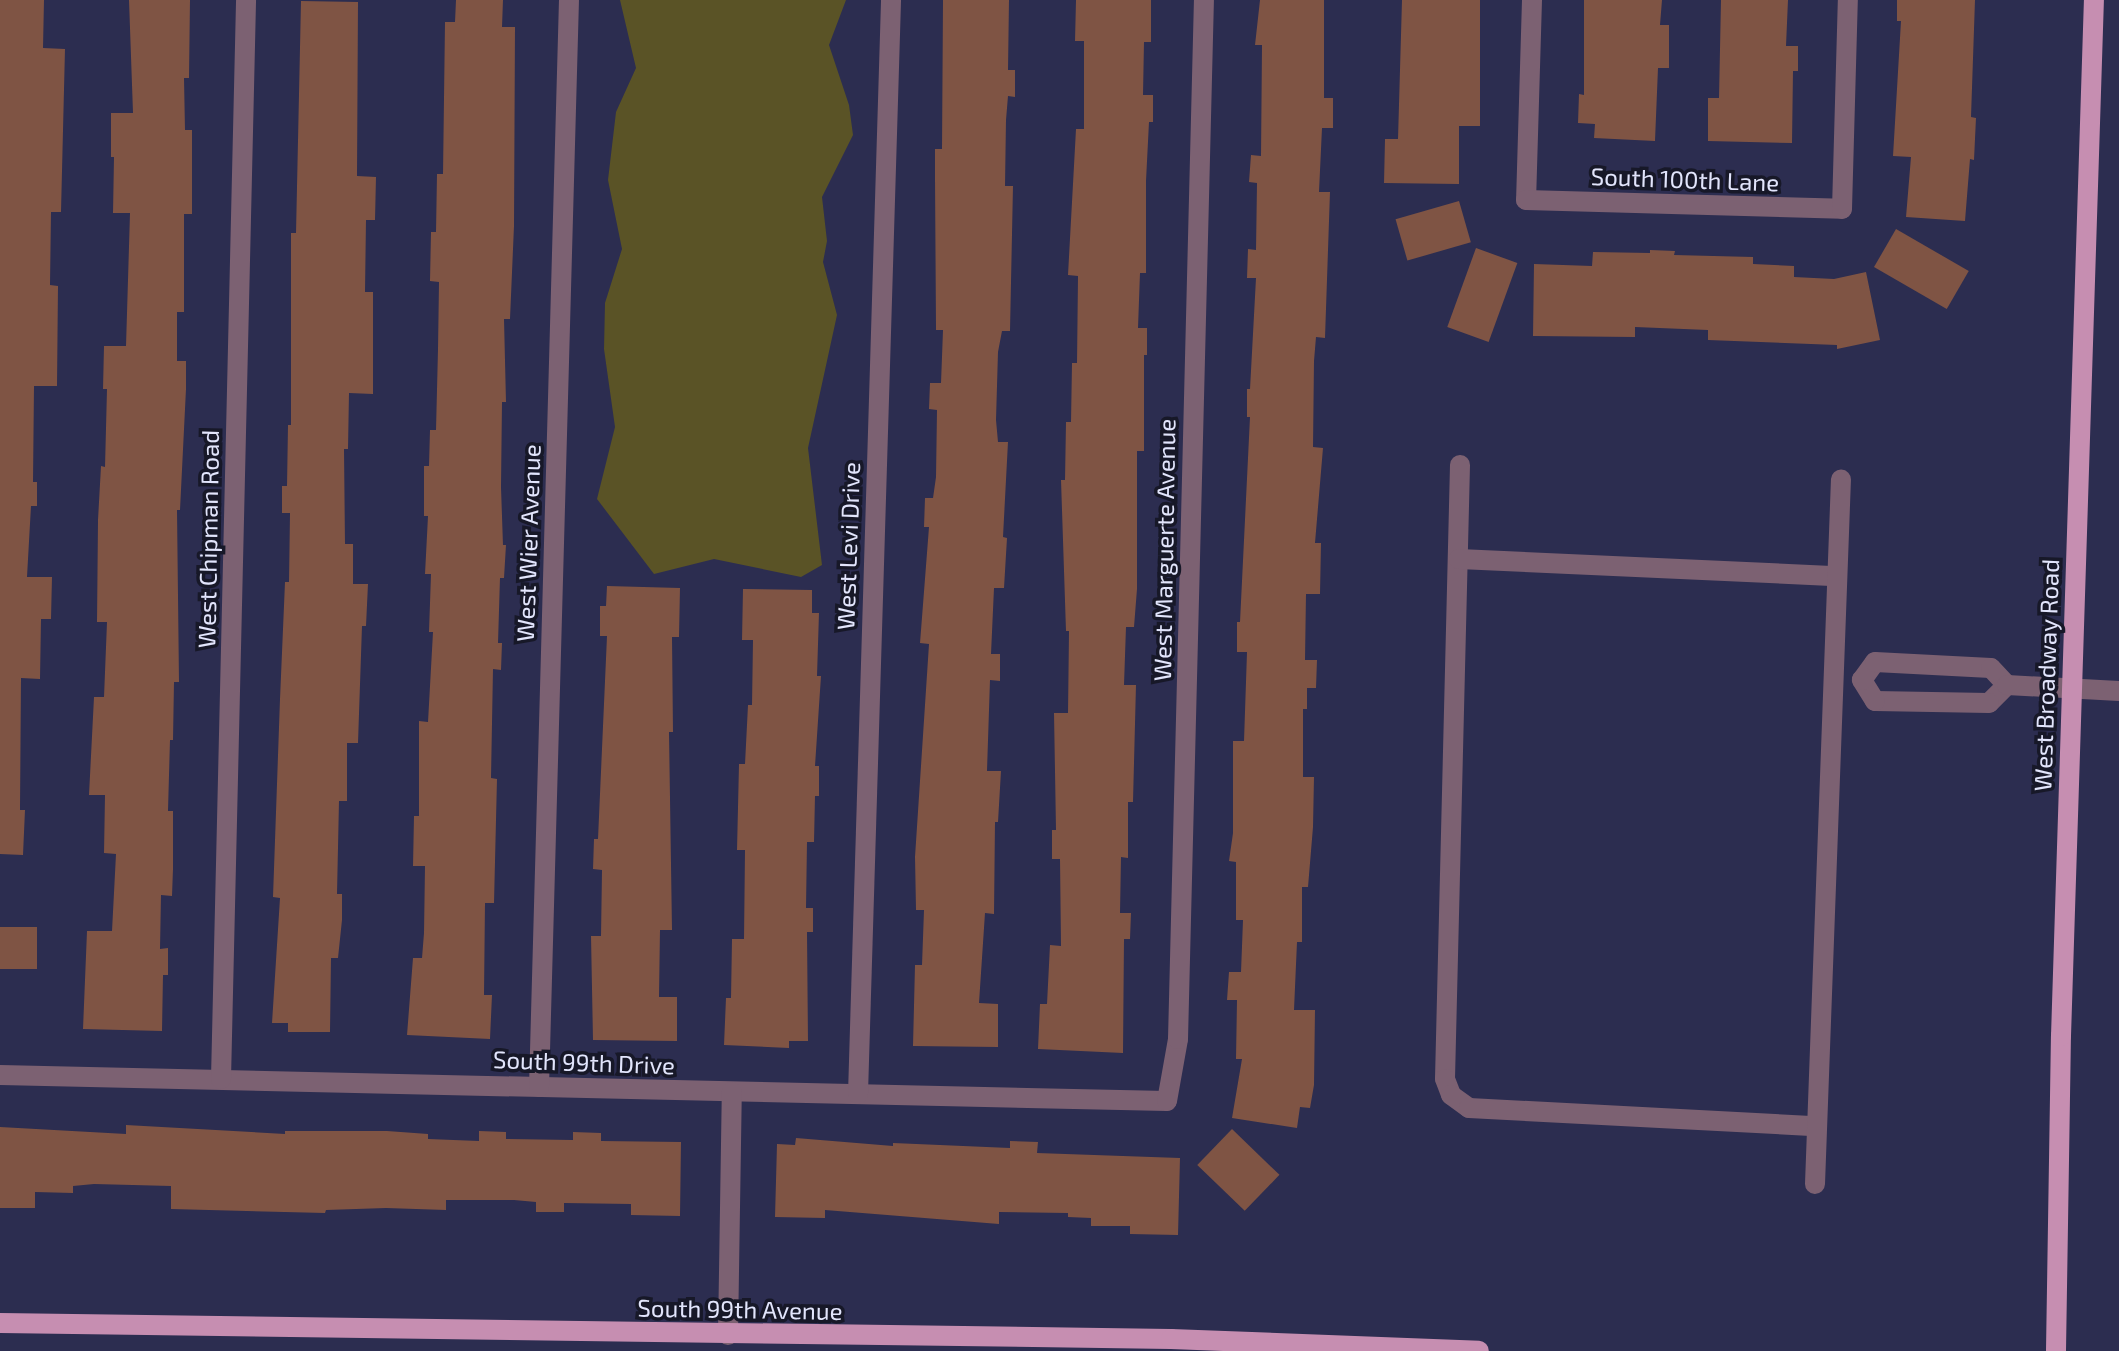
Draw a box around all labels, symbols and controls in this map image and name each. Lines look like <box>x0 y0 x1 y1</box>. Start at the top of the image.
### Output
street label: South 100th Lane <box>1590 161 1780 197</box>
street label: West Marguerte Avenue <box>1147 418 1181 682</box>
street label: West Chipman Road <box>192 430 224 648</box>
street label: West Wier Avenue <box>510 443 546 643</box>
street label: West Levi Drive <box>831 462 865 630</box>
street label: West Broadway Road <box>2028 558 2064 792</box>
street label: South 99th Drive <box>493 1044 675 1080</box>
street label: South 99th Avenue <box>637 1293 843 1325</box>

